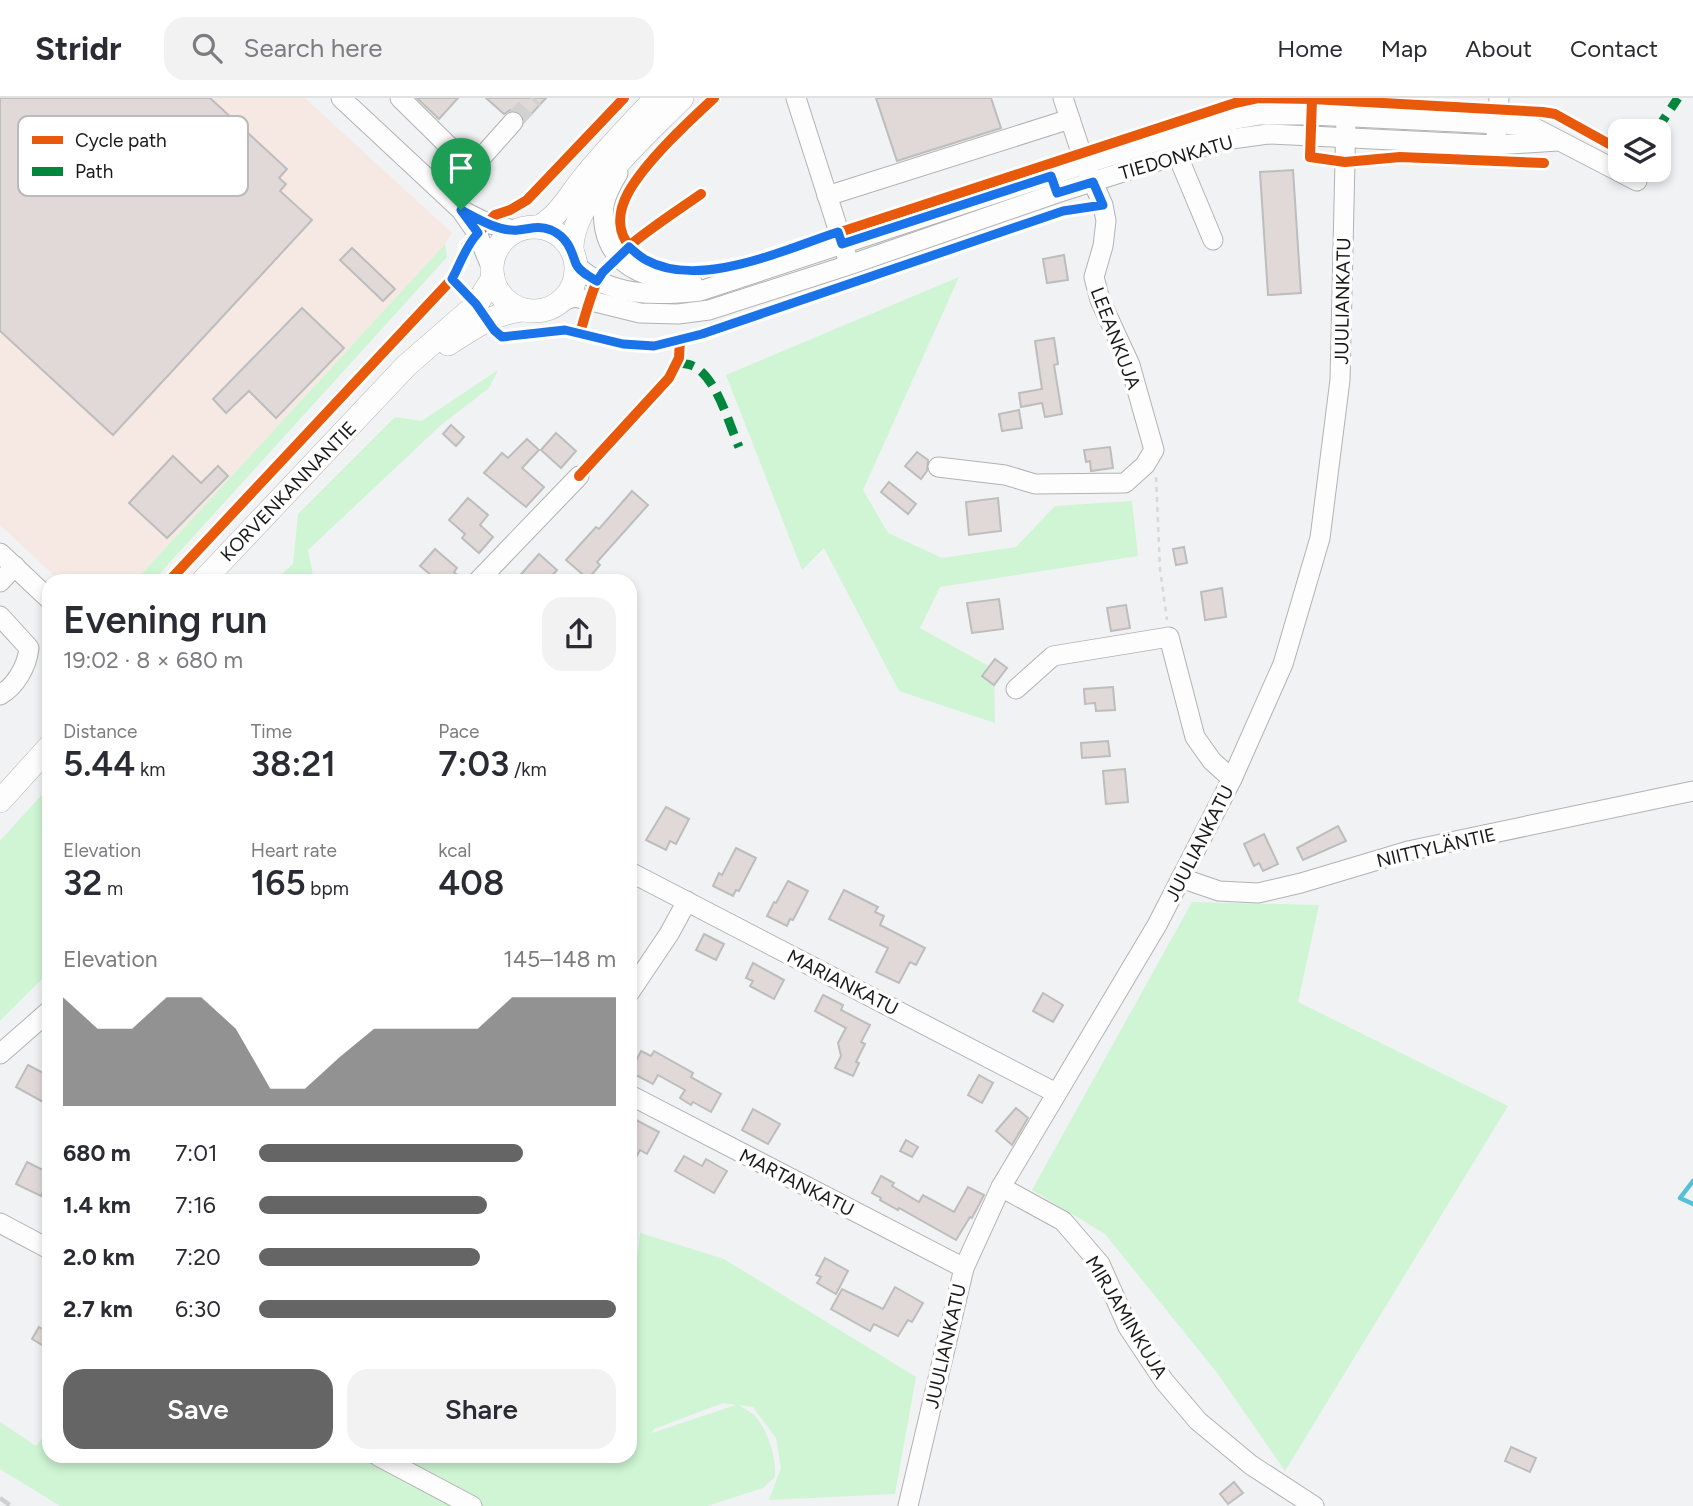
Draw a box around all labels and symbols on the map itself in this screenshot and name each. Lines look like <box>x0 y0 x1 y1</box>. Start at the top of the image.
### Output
legend <box>18 116 248 196</box>
text: Cycle path <box>75 129 167 152</box>
street label: TIEDONKATU <box>1116 130 1236 185</box>
pin <box>431 138 491 210</box>
text: Path <box>75 160 113 183</box>
street label: JUULIANKATU <box>1330 237 1355 365</box>
street label: LEEANKUJA <box>1086 284 1146 393</box>
street label: KORVENKANNANTIE <box>216 417 361 566</box>
street label: JUULIANKATU <box>1160 781 1239 905</box>
street label: NIITTYLÄNTIE <box>1374 823 1498 872</box>
street label: MARIANKATU <box>783 945 902 1020</box>
street label: MARTANKATU <box>736 1144 858 1221</box>
street label: MIRJAMINKUJA <box>1081 1252 1172 1383</box>
street label: JUULIANKATU <box>920 1281 971 1411</box>

